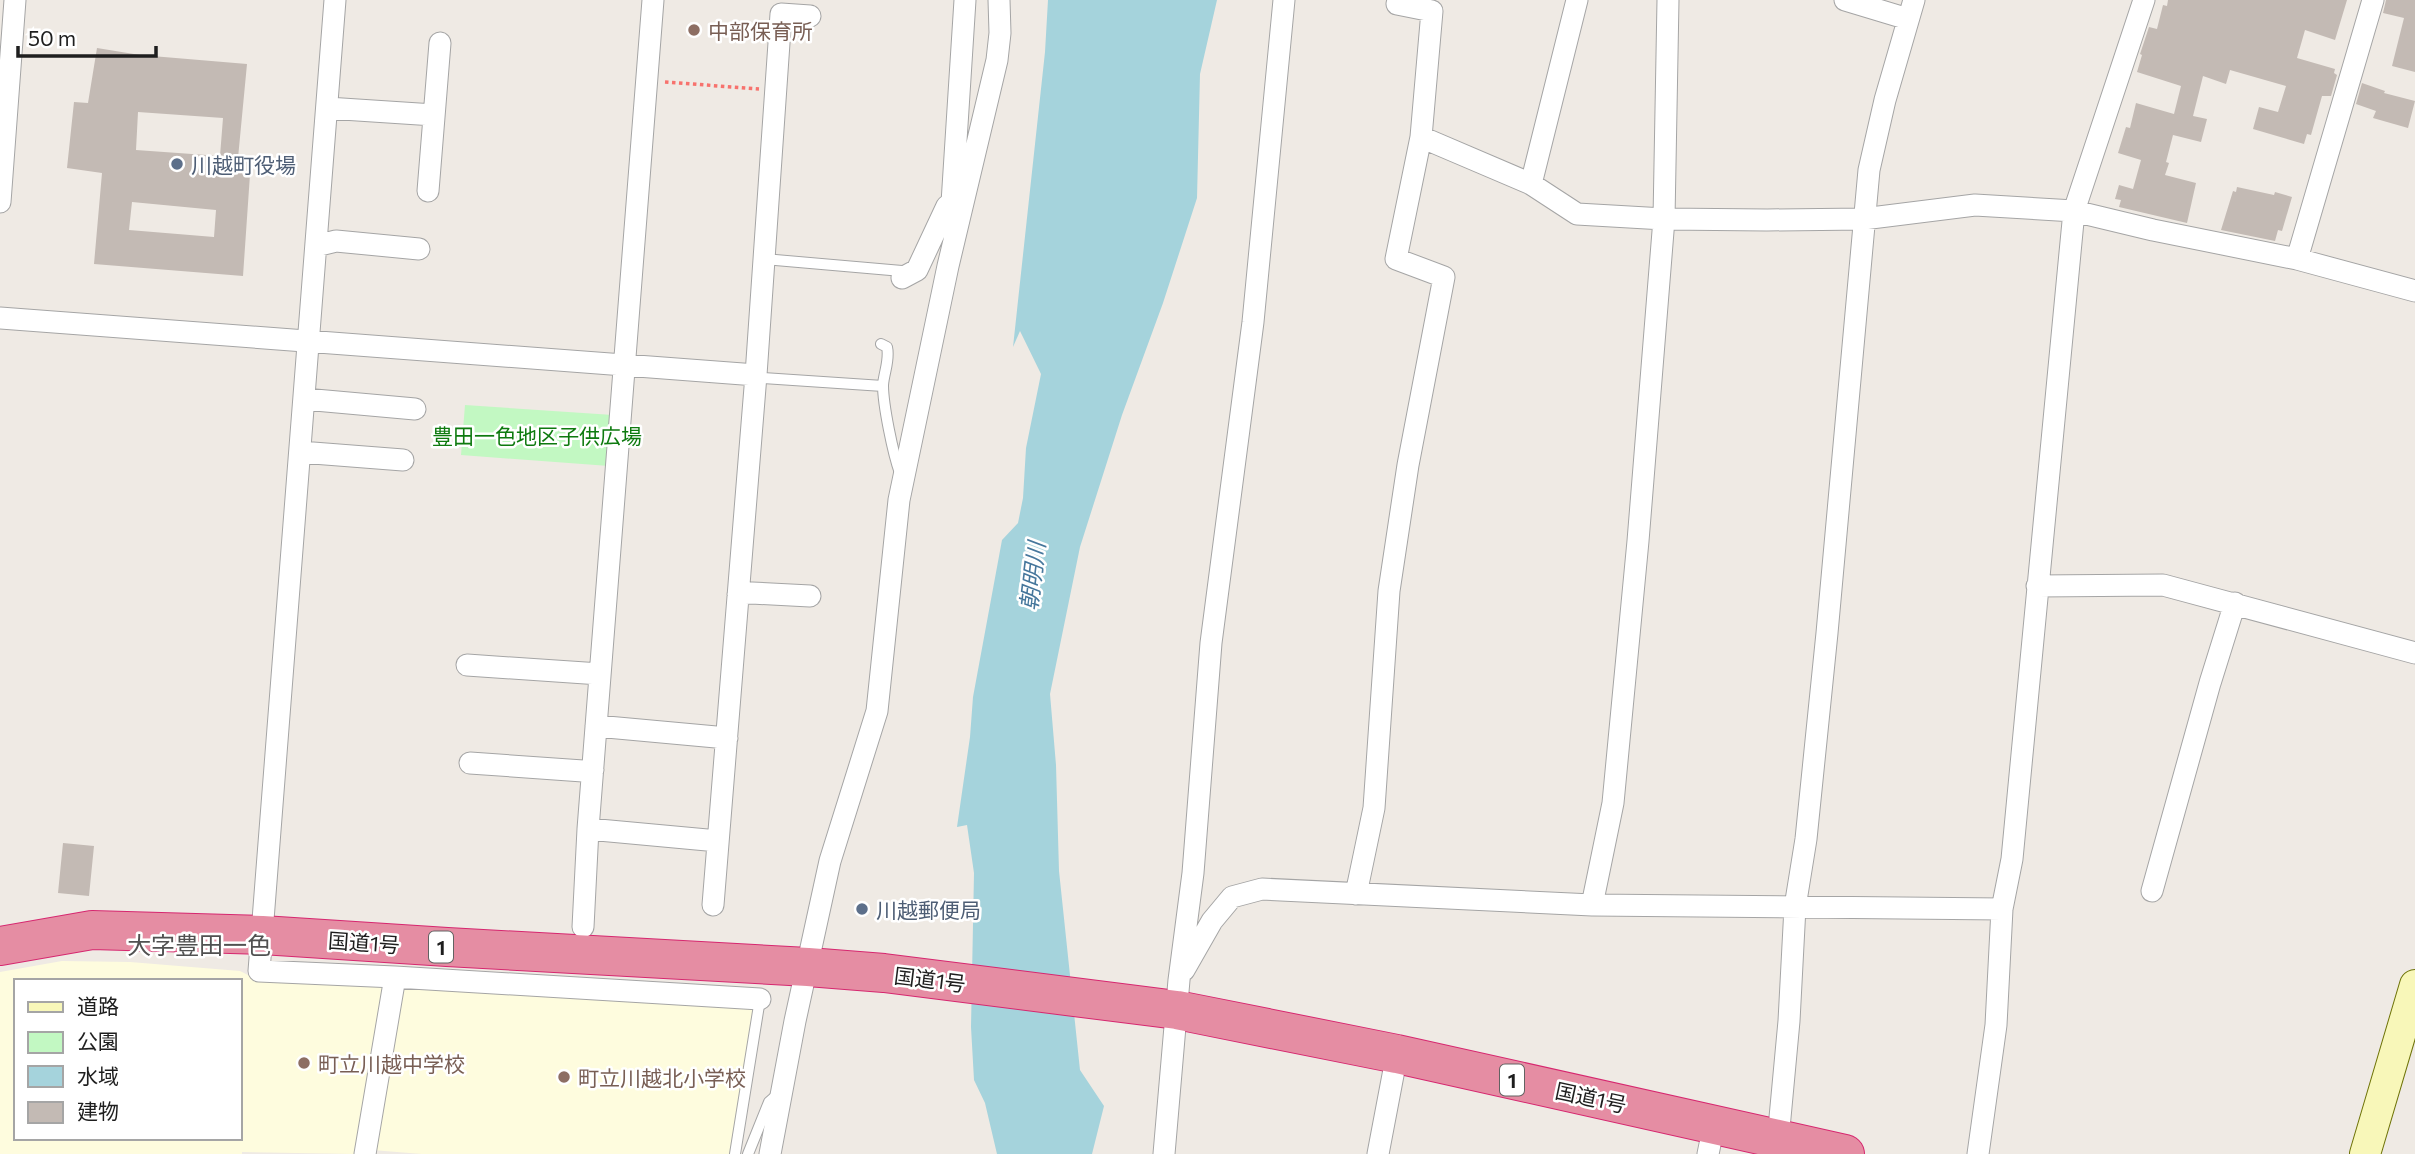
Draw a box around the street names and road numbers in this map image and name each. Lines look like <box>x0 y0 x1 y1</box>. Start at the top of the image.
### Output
street label: 国道1号 <box>327 927 401 957</box>
road number: 1 <box>429 931 453 962</box>
street label: 国道1号 <box>893 962 967 996</box>
road number: 1 <box>1500 1064 1524 1096</box>
street label: 国道1号 <box>1553 1077 1629 1117</box>

